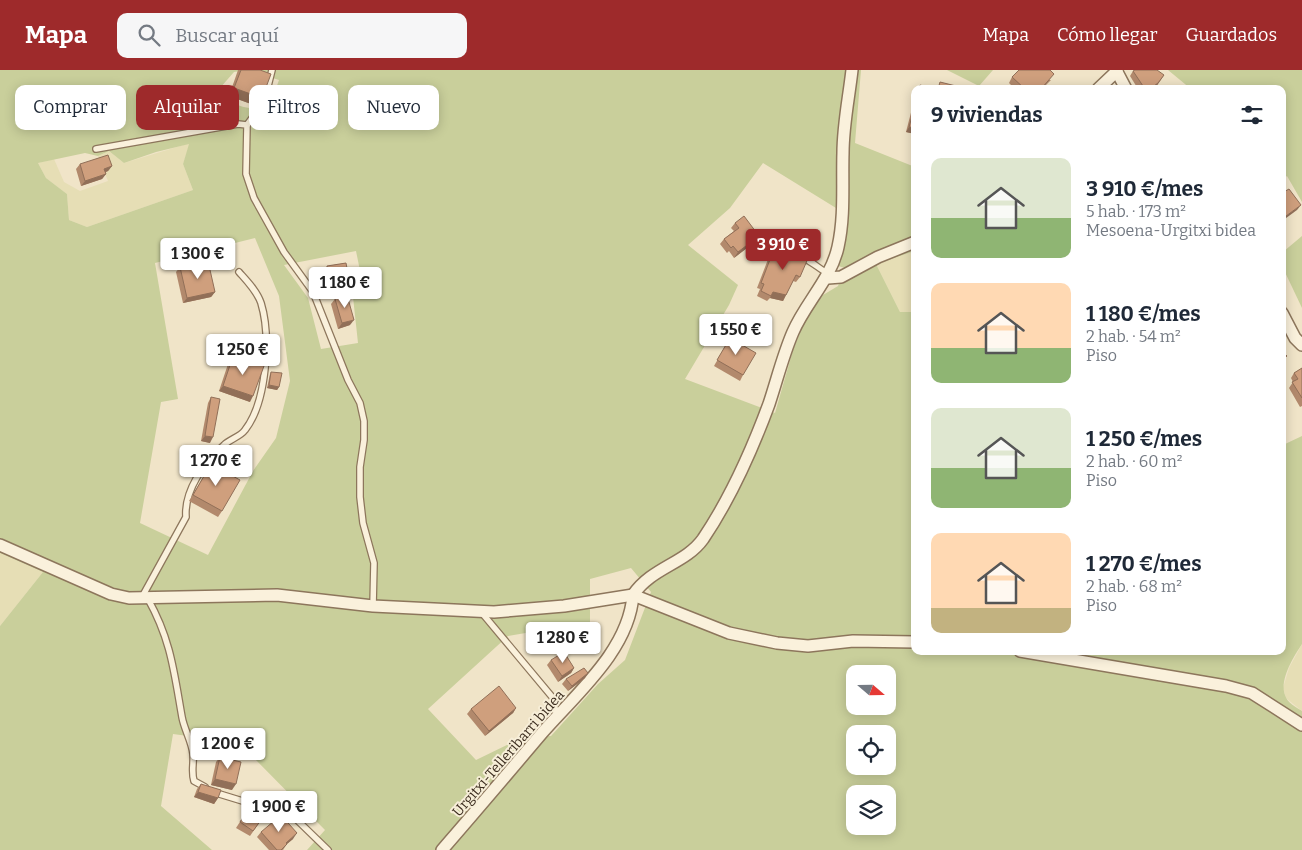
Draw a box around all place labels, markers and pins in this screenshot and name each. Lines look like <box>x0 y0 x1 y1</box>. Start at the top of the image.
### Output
pin: 3 910 € <box>737 228 829 271</box>
pin: 1 300 € <box>152 238 244 280</box>
pin: 1 180 € <box>299 266 391 309</box>
pin: 1 550 € <box>690 314 782 356</box>
pin: 1 250 € <box>197 334 289 376</box>
pin: 1 270 € <box>170 444 262 487</box>
pin: 1 280 € <box>517 622 609 664</box>
pin: 1 200 € <box>182 728 274 770</box>
pin: 1 900 € <box>233 790 325 833</box>

